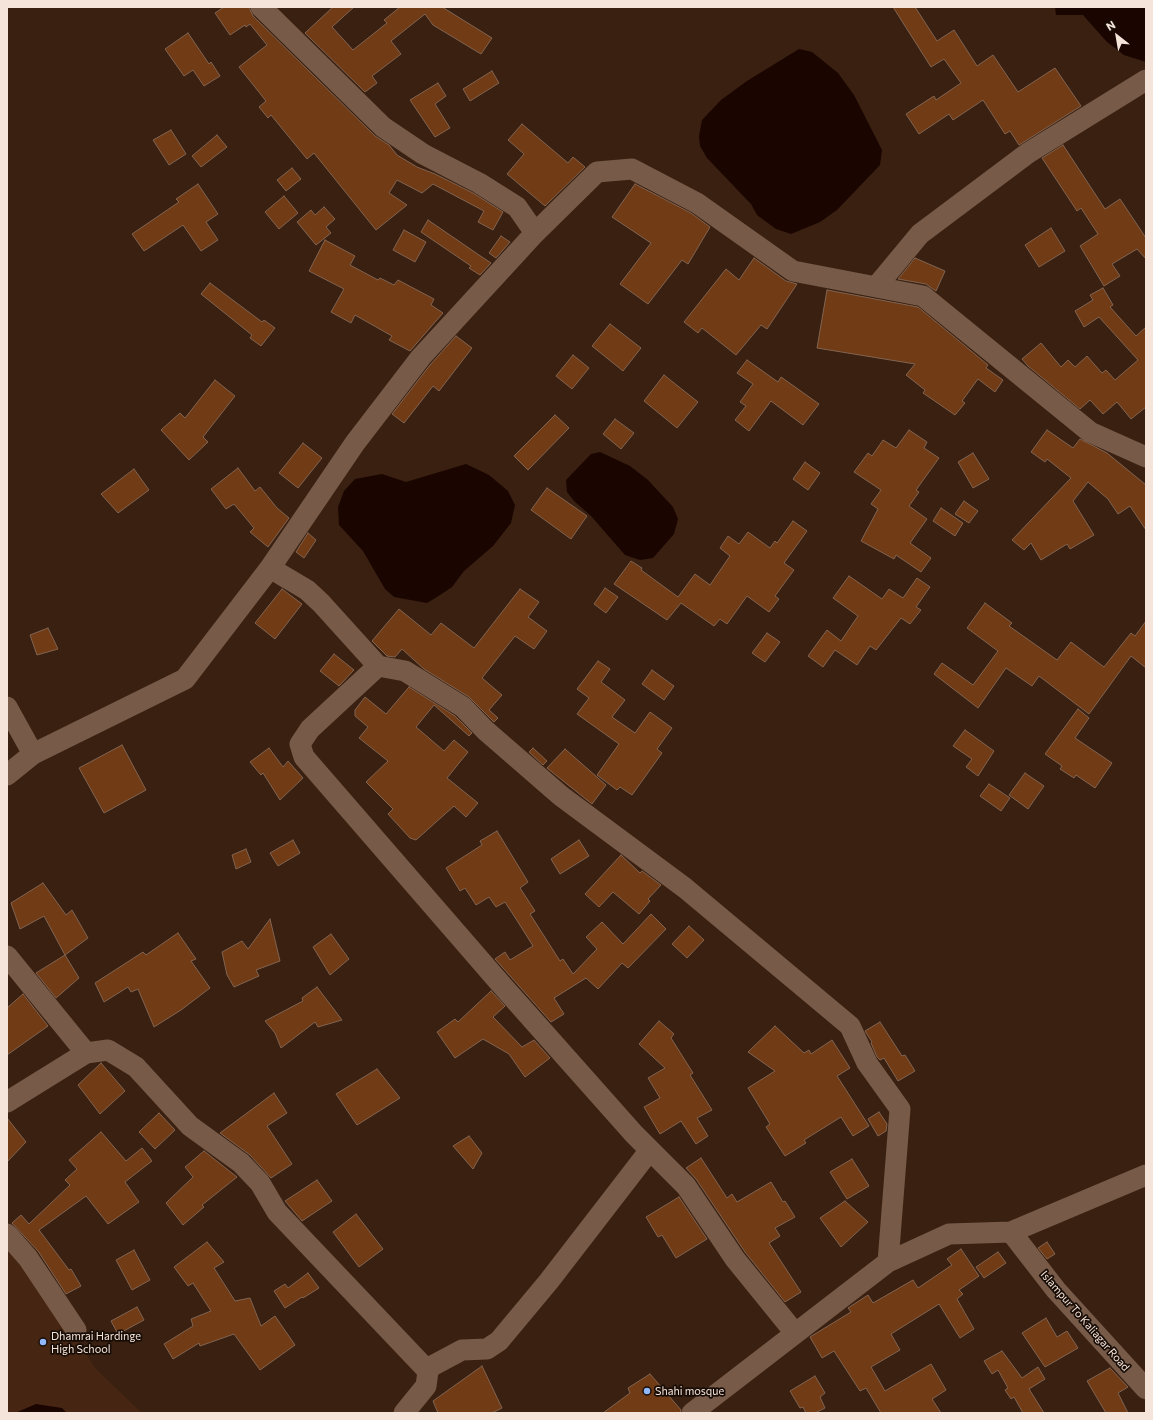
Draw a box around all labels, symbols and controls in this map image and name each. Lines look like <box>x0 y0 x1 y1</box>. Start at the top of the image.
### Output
north arrow <box>1097 16 1137 56</box>
text: N <box>1104 18 1117 33</box>
street label: Islampur To Kaliagar Road <box>1038 1268 1132 1374</box>
place label: Dhamrai Hardinge High School <box>51 1329 141 1355</box>
marker: Dhamrai Hardinge High School <box>38 1337 48 1347</box>
place label: Shahi mosque <box>655 1384 724 1398</box>
marker: Shahi mosque <box>642 1386 652 1396</box>

